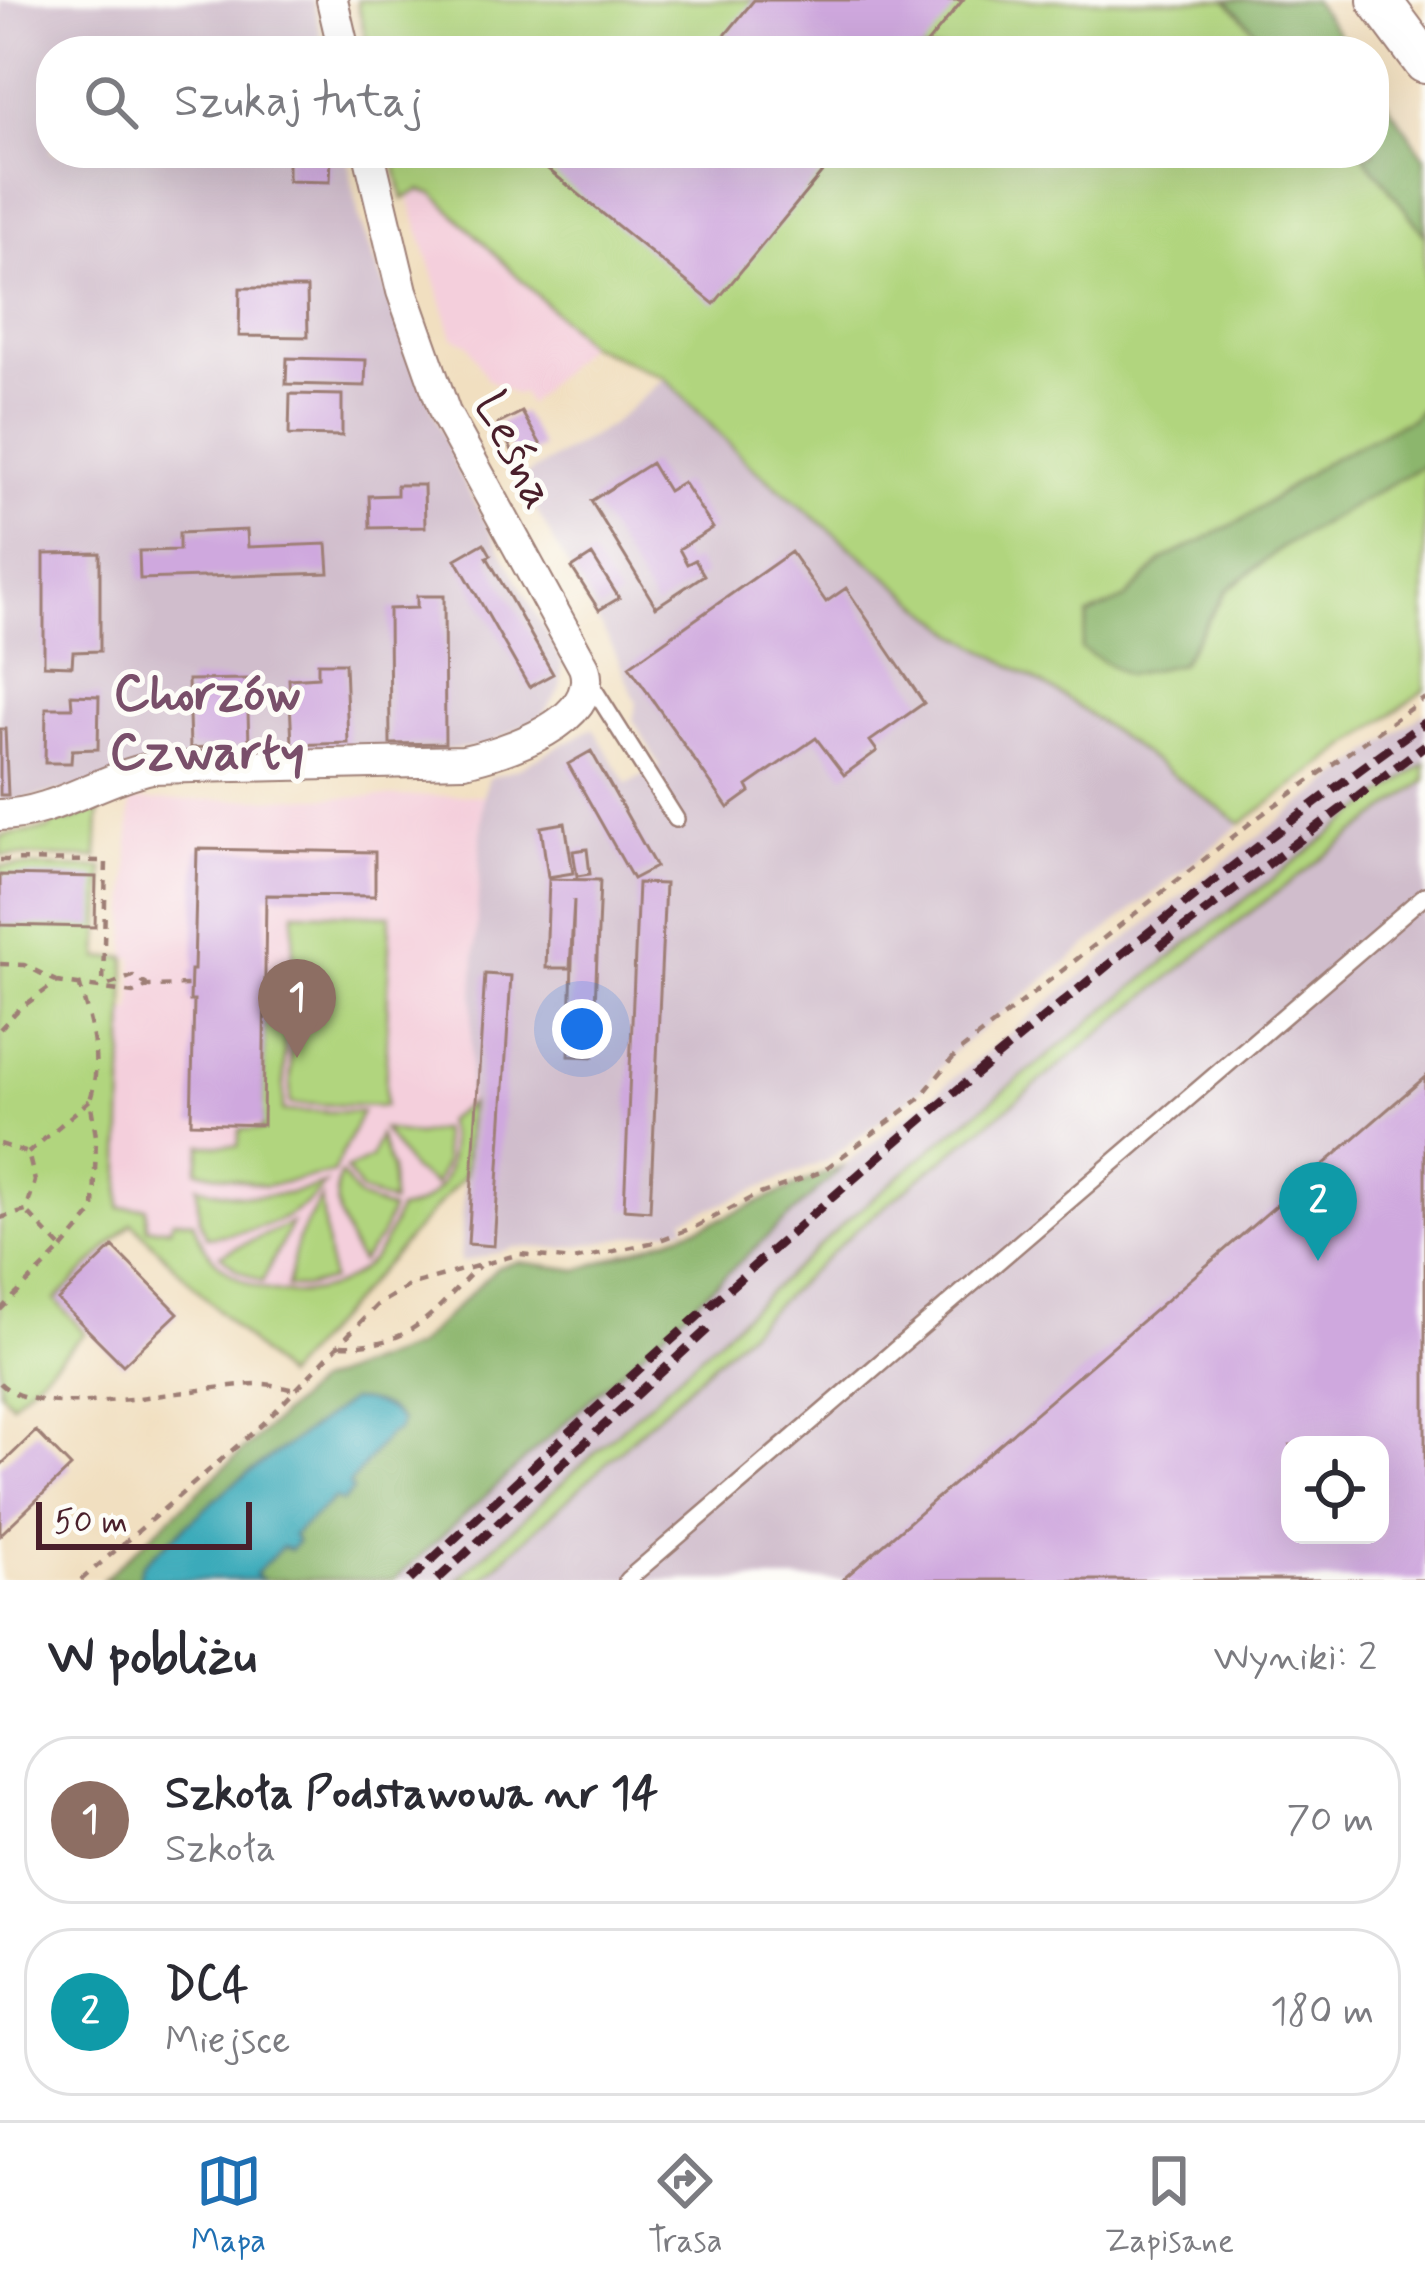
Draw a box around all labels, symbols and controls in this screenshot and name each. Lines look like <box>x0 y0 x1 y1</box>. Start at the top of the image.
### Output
search box <box>36 36 1389 168</box>
icon: search <box>78 69 144 135</box>
text: Szukaj tutaj <box>174 73 423 132</box>
street label: Leśna <box>458 381 570 520</box>
district label: Chorzów Czwarty <box>110 662 304 787</box>
pin: 1 <box>258 959 336 1058</box>
your location <box>552 999 612 1059</box>
pin: 2 <box>1279 1162 1357 1261</box>
map controls <box>1281 1436 1389 1544</box>
button: locate <box>1281 1436 1389 1544</box>
scale bar <box>36 1496 252 1549</box>
text: 50 m <box>54 1501 128 1545</box>
text: W pobliżu <box>48 1625 256 1691</box>
text: Wyniki: 2 <box>1214 1633 1377 1684</box>
text: Szkoła Podstawowa nr 14 <box>165 1765 658 1824</box>
text: 1 <box>81 1795 99 1846</box>
text: 70 m <box>1286 1795 1374 1846</box>
text: Szkoła <box>165 1824 276 1875</box>
text: DC4 <box>165 1957 248 2016</box>
text: 2 <box>80 1987 100 2038</box>
text: 180 m <box>1270 1987 1374 2038</box>
text: Miejsce <box>165 2016 290 2067</box>
tab: Mapa <box>191 2148 266 2264</box>
tab: Trasa <box>648 2148 723 2264</box>
tab: Zapisane <box>1105 2148 1234 2264</box>

